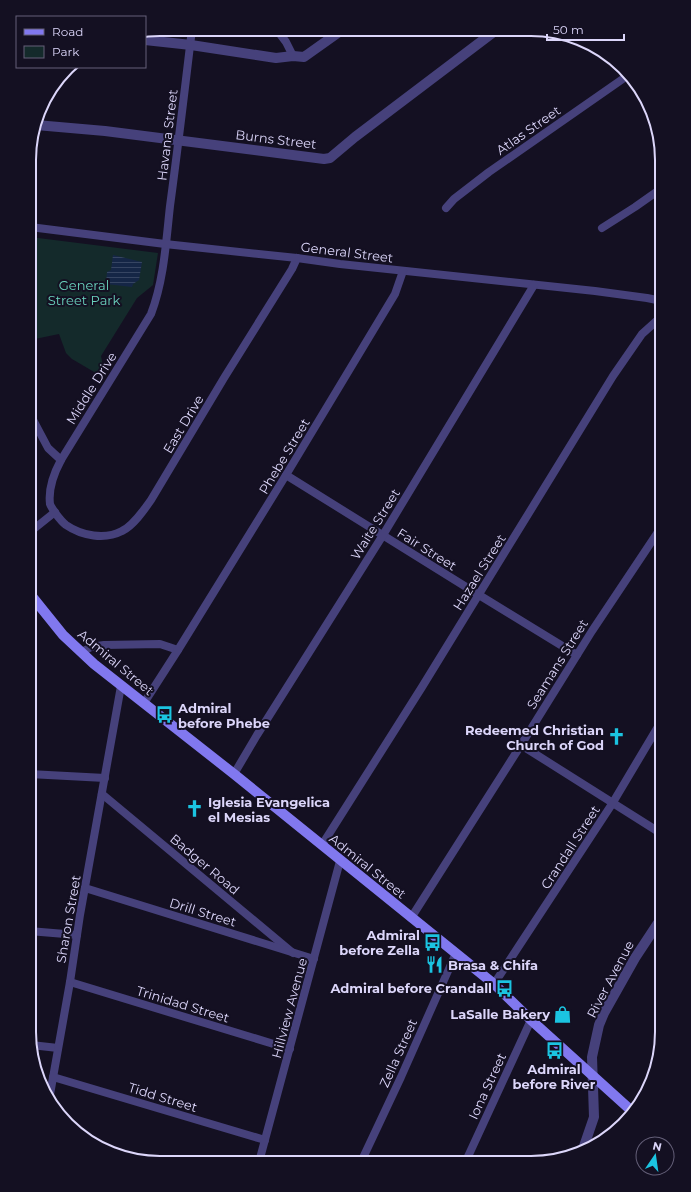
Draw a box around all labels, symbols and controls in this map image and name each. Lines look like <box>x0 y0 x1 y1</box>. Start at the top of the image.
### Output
legend <box>16 16 146 68</box>
scale bar <box>547 16 624 42</box>
text: 50 m <box>553 22 584 37</box>
text: Road <box>52 24 83 39</box>
text: Park <box>52 44 80 59</box>
street label: Havana Street <box>153 88 181 182</box>
street label: Atlas Street <box>493 102 563 158</box>
street label: Burns Street <box>235 126 317 152</box>
street label: General Street <box>300 238 394 266</box>
park label: General Street Park <box>48 277 120 308</box>
street label: Middle Drive <box>62 349 120 427</box>
street label: East Drive <box>159 392 207 456</box>
street label: Phebe Street <box>255 415 313 497</box>
street label: Waite Street <box>347 486 403 562</box>
street label: Fair Street <box>394 524 460 574</box>
street label: Hazael Street <box>449 531 509 613</box>
street label: Seamans Street <box>523 616 591 712</box>
street label: Admiral Street <box>75 626 157 698</box>
place label: Admiral before Phebe <box>177 700 270 731</box>
bus stop icon: Admiral before Phebe <box>155 705 175 725</box>
place label: Redeemed Christian Church of God <box>465 722 604 753</box>
church icon: Redeemed Christian Church of God <box>607 727 627 747</box>
place label: Iglesia Evangelica el Mesias <box>208 794 330 825</box>
church icon: Iglesia Evangelica el Mesias <box>185 799 205 819</box>
street label: Crandall Street <box>537 802 603 892</box>
street label: Badger Road <box>167 830 243 898</box>
street label: Admiral Street <box>326 830 410 902</box>
street label: Sharon Street <box>52 874 84 964</box>
street label: Drill Street <box>168 894 238 930</box>
place label: Admiral before Zella <box>339 927 420 958</box>
bus stop icon: Admiral before Zella <box>423 932 443 952</box>
street label: River Avenue <box>583 937 637 1020</box>
restaurant icon: Brasa & Chifa <box>425 955 445 975</box>
street label: Hillview Avenue <box>268 956 310 1060</box>
place label: Brasa & Chifa <box>448 957 538 973</box>
bus stop icon: Admiral before Crandall <box>495 978 515 998</box>
place label: Admiral before Crandall <box>329 980 492 996</box>
street label: Trinidad Street <box>135 982 231 1026</box>
shop icon: LaSalle Bakery <box>553 1004 573 1024</box>
place label: LaSalle Bakery <box>450 1006 550 1022</box>
street label: Zella Street <box>376 1016 420 1090</box>
bus stop icon: Admiral before River <box>544 1040 564 1060</box>
street label: Iona Street <box>465 1050 509 1122</box>
place label: Admiral before River <box>513 1061 596 1092</box>
street label: Tidd Street <box>127 1079 199 1115</box>
north arrow <box>635 1136 675 1176</box>
text: N <box>651 1138 663 1154</box>

